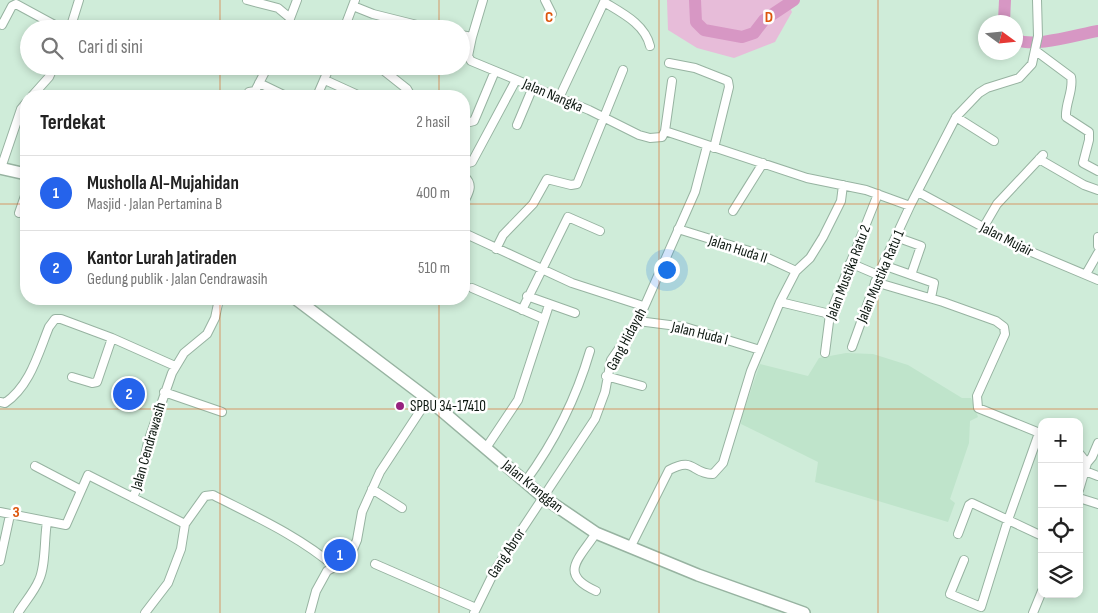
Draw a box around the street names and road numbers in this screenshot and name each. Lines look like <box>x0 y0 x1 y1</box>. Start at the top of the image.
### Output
street label: Jalan Nangka <box>519 74 586 117</box>
street label: Jalan Mujair <box>976 218 1037 261</box>
street label: Jalan Mustika Ratu 2 <box>821 222 875 323</box>
street label: Jalan Mustika Ratu 1 <box>852 226 909 326</box>
street label: Jalan Huda II <box>705 231 770 268</box>
street label: Gang Hidayah <box>602 305 651 374</box>
street label: Jalan Huda I <box>669 317 730 350</box>
street label: Jalan Cendrawasih <box>127 400 170 493</box>
street label: Jalan Kranggan <box>498 455 567 517</box>
street label: Gang Abror <box>483 524 530 582</box>

